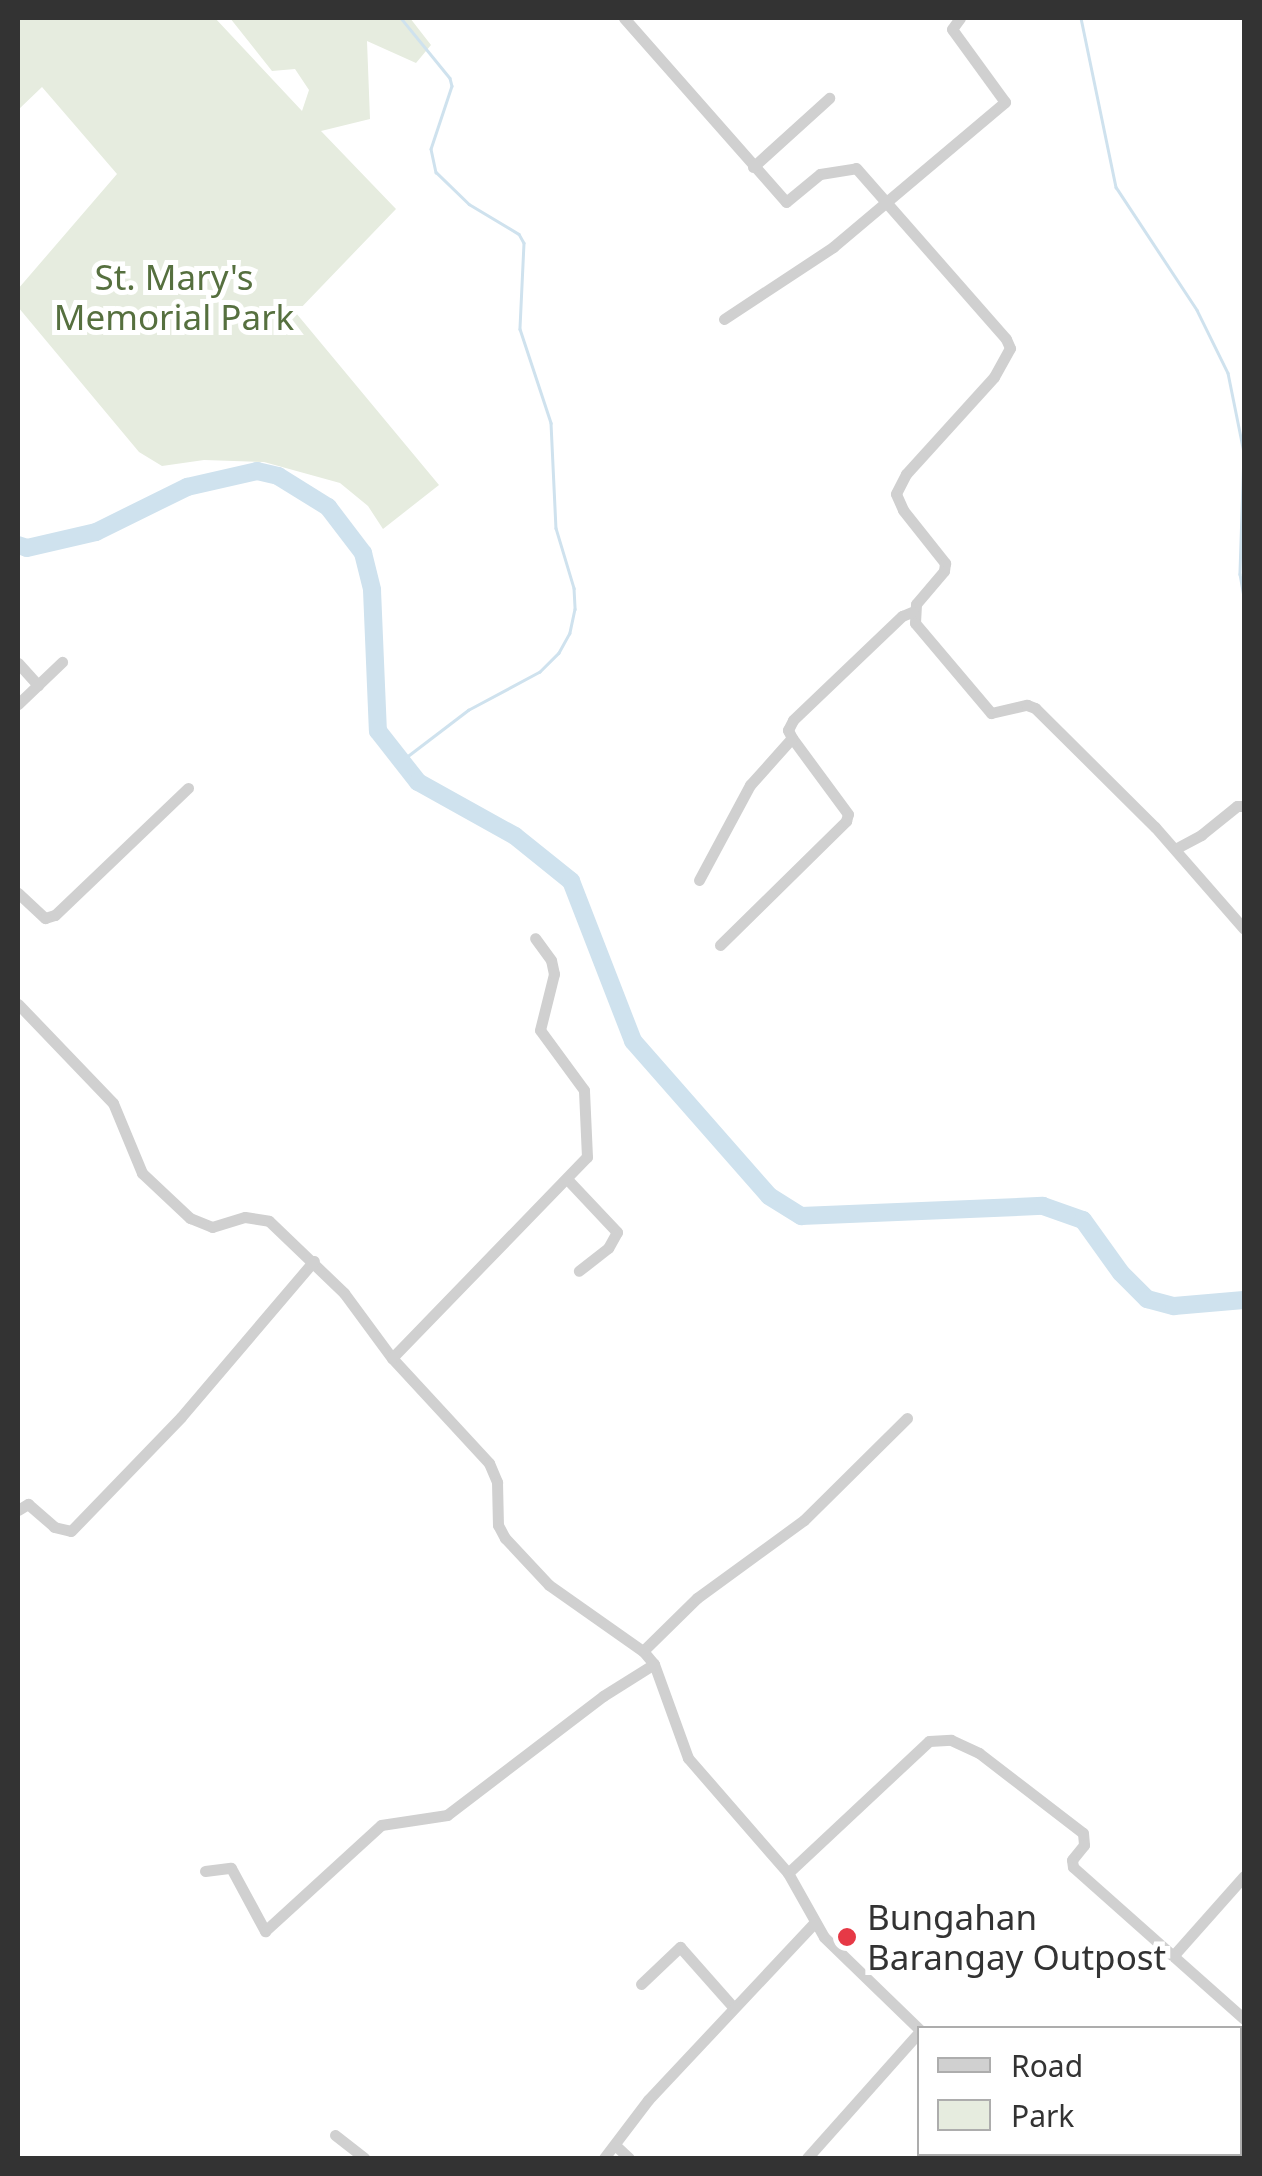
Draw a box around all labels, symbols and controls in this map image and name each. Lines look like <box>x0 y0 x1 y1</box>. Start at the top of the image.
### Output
park label: St. Mary's Memorial Park <box>54 256 294 338</box>
place label: Bungahan Barangay Outpost <box>867 1896 1166 1978</box>
marker: Bungahan Barangay Outpost <box>836 1926 858 1948</box>
legend <box>917 2026 1242 2156</box>
text: Road <box>1011 2045 1083 2086</box>
text: Park <box>1011 2095 1074 2136</box>

